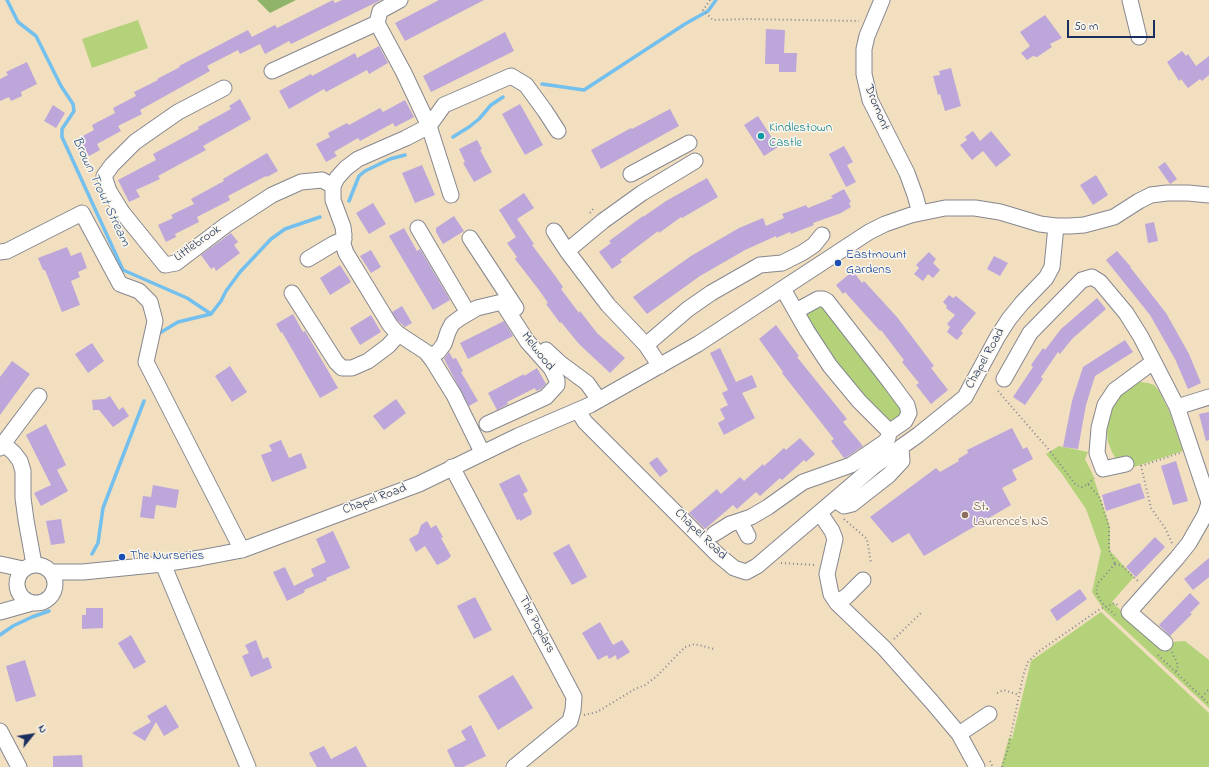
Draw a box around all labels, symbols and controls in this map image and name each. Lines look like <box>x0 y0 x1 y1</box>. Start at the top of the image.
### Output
scale bar <box>1069 12 1157 38</box>
text: 50 m <box>1074 18 1098 36</box>
street label: Dromont <box>860 83 892 133</box>
place label: Kindlestown Castle <box>769 121 832 152</box>
marker: Kindlestown Castle <box>756 131 766 141</box>
water label: Brown Trout Stream <box>67 134 133 250</box>
street label: Littlebrook <box>172 222 224 266</box>
place label: Eastmount Gardens <box>846 248 907 279</box>
marker: Eastmount Gardens <box>833 258 843 268</box>
street label: Chapel Road <box>963 326 1009 392</box>
street label: Melwood <box>517 329 557 375</box>
street label: Chapel Road <box>341 481 409 519</box>
place label: St. Laurence's NS <box>973 500 1048 531</box>
street label: Chapel Road <box>671 506 729 564</box>
marker: St. Laurence's NS <box>960 510 970 520</box>
place label: The Nurseries <box>130 549 204 565</box>
marker: The Nurseries <box>117 552 127 562</box>
street label: The Poplars <box>514 594 558 656</box>
north arrow <box>12 715 52 755</box>
text: N <box>34 722 51 736</box>

